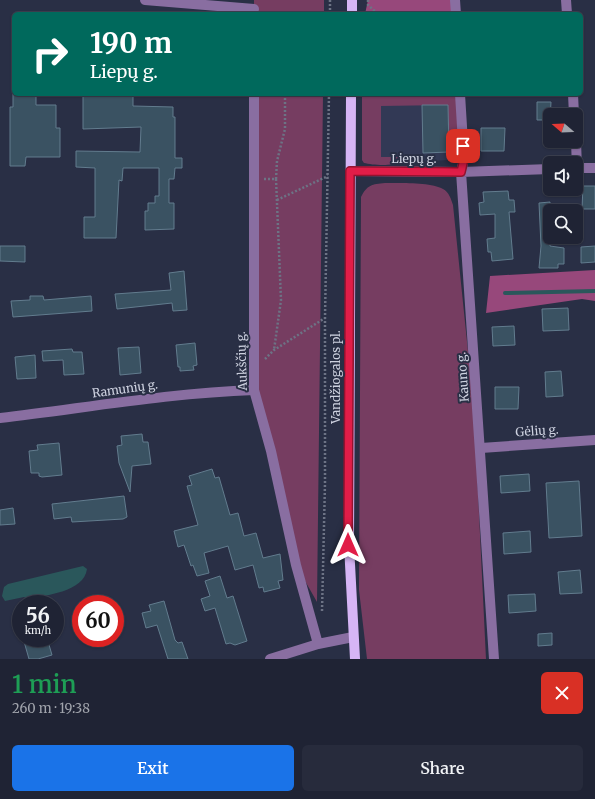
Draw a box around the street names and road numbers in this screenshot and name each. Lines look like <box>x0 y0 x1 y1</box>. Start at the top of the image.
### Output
street label: Liepų g. <box>391 151 437 166</box>
street label: Vandžiogalos pl. <box>328 330 343 425</box>
street label: Aukščių g. <box>233 331 250 392</box>
street label: Kauno g. <box>453 351 472 403</box>
street label: Ramunių g. <box>91 376 159 401</box>
street label: Gėlių g. <box>515 422 559 439</box>

